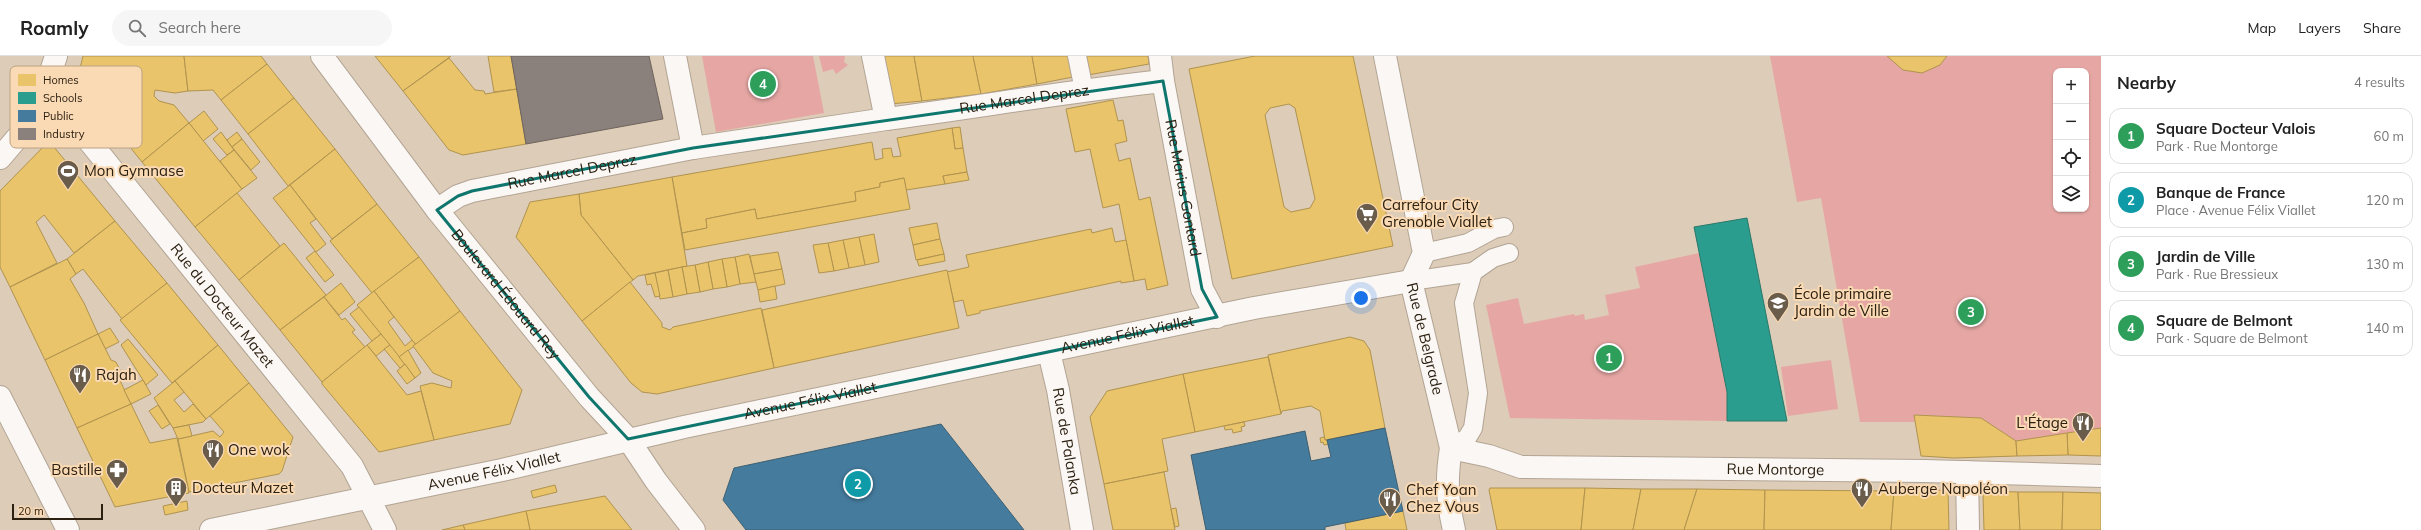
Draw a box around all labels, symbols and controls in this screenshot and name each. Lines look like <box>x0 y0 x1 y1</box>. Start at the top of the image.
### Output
search box <box>112 10 392 46</box>
text: Roamly <box>20 16 88 40</box>
icon: search <box>126 17 148 39</box>
text: Search here <box>158 18 241 37</box>
text: Map <box>2247 19 2276 37</box>
text: Layers <box>2298 19 2341 37</box>
text: Share <box>2363 19 2401 37</box>
legend <box>10 66 142 148</box>
map controls <box>2053 68 2089 212</box>
button: + <box>2053 68 2089 104</box>
pin: 4 <box>750 69 776 99</box>
text: Nearby <box>2117 72 2176 93</box>
text: Homes <box>43 73 79 87</box>
text: 4 results <box>2354 74 2405 90</box>
street label: Rue Marcel Deprez <box>958 80 1091 118</box>
text: Schools <box>43 91 82 105</box>
button: − <box>2053 104 2089 140</box>
text: Public <box>43 109 74 123</box>
street label: Rue Marius Gontard <box>1161 118 1206 258</box>
text: Square Docteur Valois <box>2156 119 2315 138</box>
text: Industry <box>43 127 85 141</box>
text: 1 <box>2127 128 2135 144</box>
text: 60 m <box>2374 128 2404 144</box>
text: Park · Rue Montorge <box>2156 138 2278 154</box>
button: locate <box>2053 140 2089 176</box>
street label: Rue Marcel Deprez <box>506 149 638 193</box>
sports icon: Mon Gymnase <box>55 158 81 191</box>
place label: Mon Gymnase <box>84 161 184 180</box>
button: layers <box>2053 176 2089 212</box>
text: Banque de France <box>2156 183 2285 202</box>
text: 2 <box>2127 192 2135 208</box>
text: 120 m <box>2366 192 2404 208</box>
place label: Carrefour City Grenoble Viallet <box>1382 195 1492 231</box>
supermarket icon: Carrefour City Grenoble Viallet <box>1354 201 1380 234</box>
text: Place · Avenue Félix Viallet <box>2156 202 2316 218</box>
street label: Boulevard Édouard Rey <box>447 225 565 363</box>
street label: Rue du Docteur Mazet <box>167 239 278 371</box>
text: Jardin de Ville <box>2156 247 2255 266</box>
text: 3 <box>2127 256 2135 272</box>
text: 130 m <box>2366 256 2404 272</box>
text: Park · Rue Bressieux <box>2156 266 2278 282</box>
street label: Rue de Belgrade <box>1403 281 1448 397</box>
place label: École primaire Jardin de Ville <box>1794 284 1892 320</box>
your location <box>1351 288 1371 308</box>
school or university icon: École primaire Jardin de Ville <box>1765 290 1791 323</box>
pin: 3 <box>1958 297 1984 327</box>
street label: Avenue Félix Viallet <box>1059 311 1195 357</box>
text: Square de Belmont <box>2156 311 2293 330</box>
text: 4 <box>2127 320 2135 336</box>
text: 140 m <box>2366 320 2404 336</box>
text: Park · Square de Belmont <box>2156 330 2308 346</box>
pin: 1 <box>1596 343 1622 373</box>
restaurant icon: Rajah <box>67 362 93 395</box>
place label: Rajah <box>96 365 137 384</box>
street label: Avenue Félix Viallet <box>742 377 878 423</box>
street label: Rue de Palanka <box>1049 386 1086 496</box>
restaurant icon: L'Étage <box>2070 410 2096 443</box>
place label: L'Étage <box>2016 413 2068 432</box>
restaurant icon: One wok <box>200 437 226 470</box>
place label: One wok <box>228 440 290 459</box>
street label: Avenue Félix Viallet <box>426 447 562 494</box>
pharmacy icon: Bastille <box>104 457 130 490</box>
street label: Rue Montorge <box>1726 459 1824 479</box>
place label: Bastille <box>51 460 102 479</box>
pin: 2 <box>845 469 871 499</box>
building icon: Docteur Mazet <box>163 475 189 508</box>
restaurant icon: Auberge Napoléon <box>1849 476 1875 509</box>
place label: Docteur Mazet <box>192 478 293 497</box>
place label: Auberge Napoléon <box>1878 479 2008 498</box>
place label: Chef Yoan Chez Vous <box>1406 480 1479 516</box>
restaurant icon: Chef Yoan Chez Vous <box>1377 486 1403 519</box>
scale bar <box>12 502 103 521</box>
text: 20 m <box>18 504 44 518</box>

